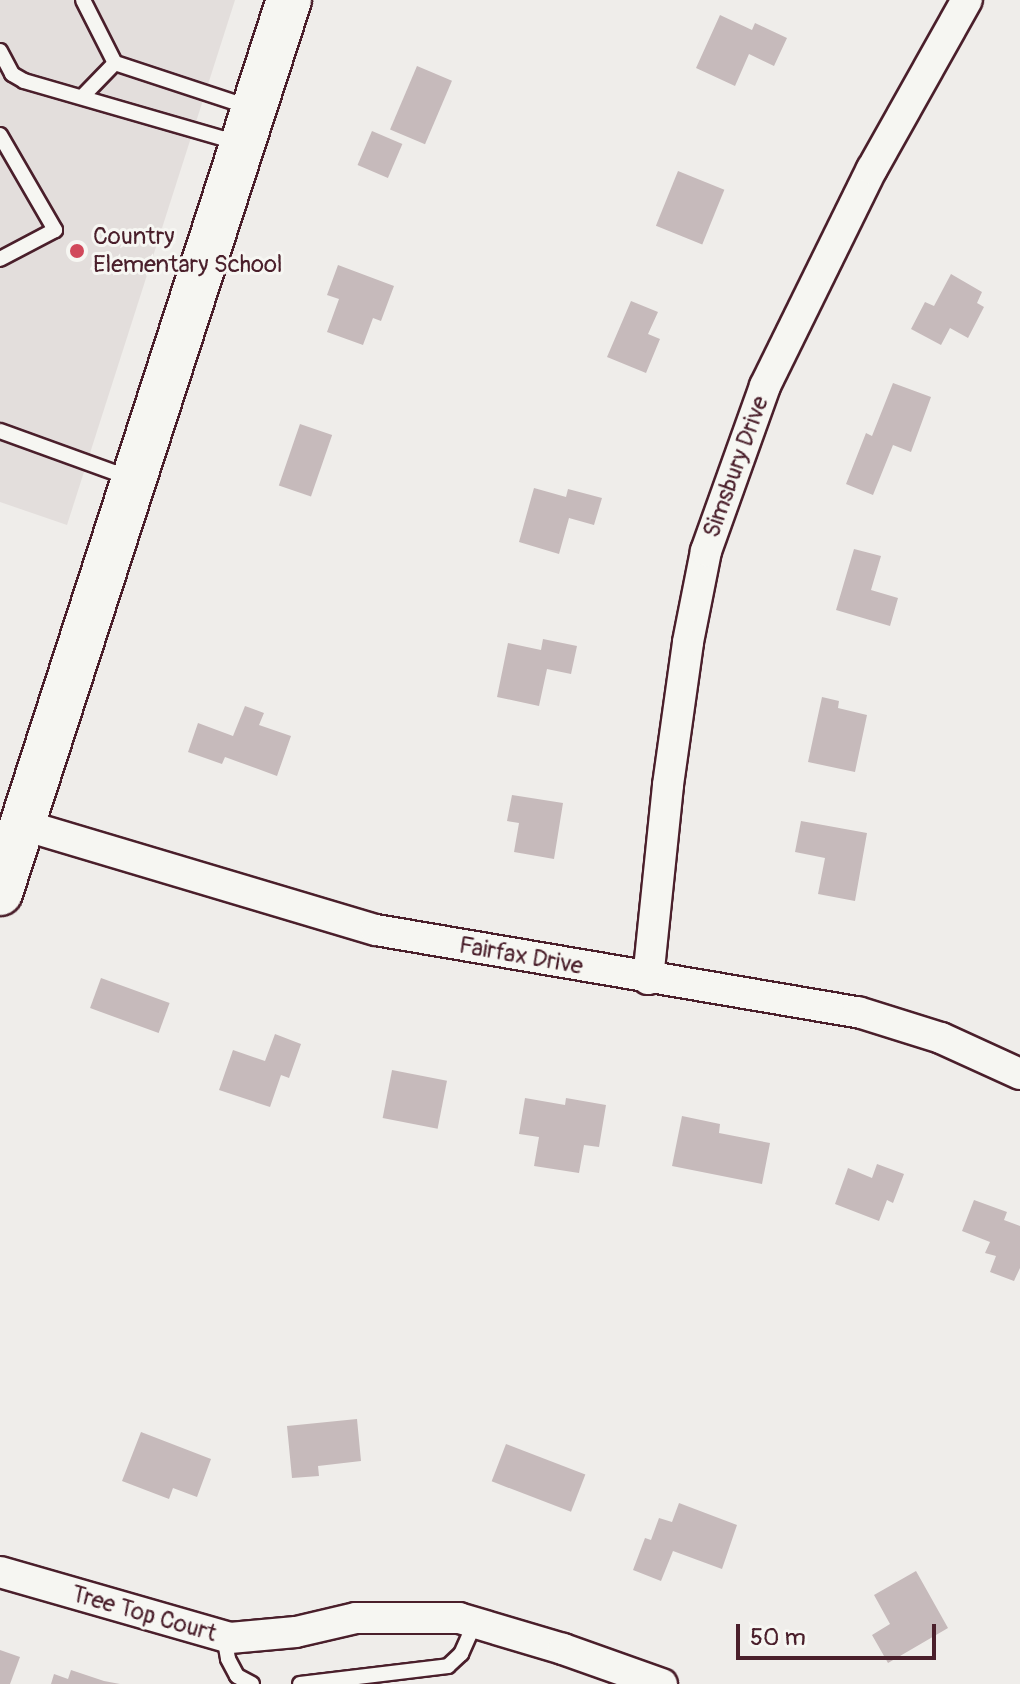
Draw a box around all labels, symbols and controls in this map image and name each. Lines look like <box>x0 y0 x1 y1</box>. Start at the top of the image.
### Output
place label: Country Elementary School <box>93 223 283 279</box>
marker: Country Elementary School <box>68 242 86 260</box>
street label: Simsbury Drive <box>697 392 775 542</box>
street label: Fairfax Drive <box>457 931 585 981</box>
street label: Tree Top Court <box>68 1580 220 1648</box>
scale bar <box>740 1608 940 1658</box>
text: 50 m <box>750 1623 806 1652</box>

